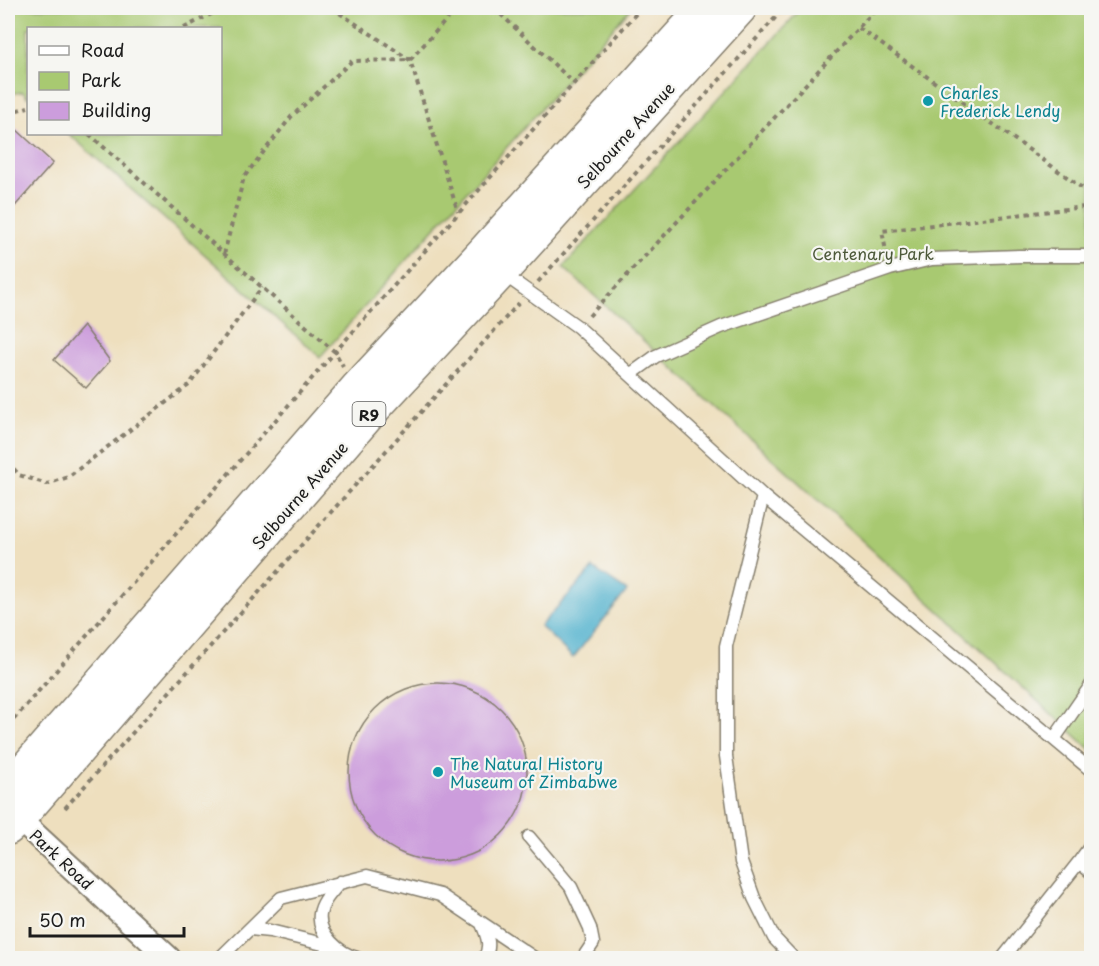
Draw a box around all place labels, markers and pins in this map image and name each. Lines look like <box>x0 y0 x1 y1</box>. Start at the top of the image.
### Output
place label: Charles Frederick Lendy <box>940 80 1060 122</box>
marker: Charles Frederick Lendy <box>921 94 935 108</box>
place label: The Natural History Museum of Zimbabwe <box>450 751 618 793</box>
marker: The Natural History Museum of Zimbabwe <box>431 765 445 779</box>

